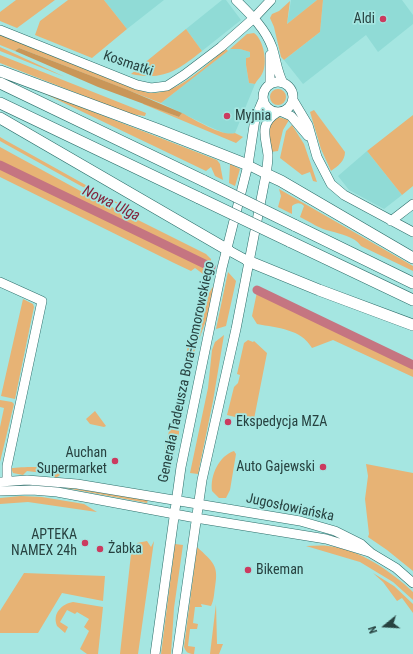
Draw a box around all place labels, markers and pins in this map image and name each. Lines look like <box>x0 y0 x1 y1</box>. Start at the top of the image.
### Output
place label: Aldi <box>354 11 375 27</box>
marker: Aldi <box>378 14 388 24</box>
place label: Myjnia <box>235 108 271 124</box>
marker: Myjnia <box>222 111 232 121</box>
place label: Ekspedycja MZA <box>236 414 327 430</box>
marker: Ekspedycja MZA <box>223 417 233 427</box>
place label: Auchan Supermarket <box>37 445 107 478</box>
marker: Auchan Supermarket <box>110 456 120 466</box>
place label: Auto Gajewski <box>236 459 315 475</box>
marker: Auto Gajewski <box>318 462 328 472</box>
place label: APTEKA NAMEX 24h <box>11 527 77 560</box>
marker: APTEKA NAMEX 24h <box>80 538 90 548</box>
place label: Żabka <box>108 541 142 557</box>
marker: Żabka <box>95 544 105 554</box>
place label: Bikeman <box>256 562 304 578</box>
marker: Bikeman <box>243 565 253 575</box>

